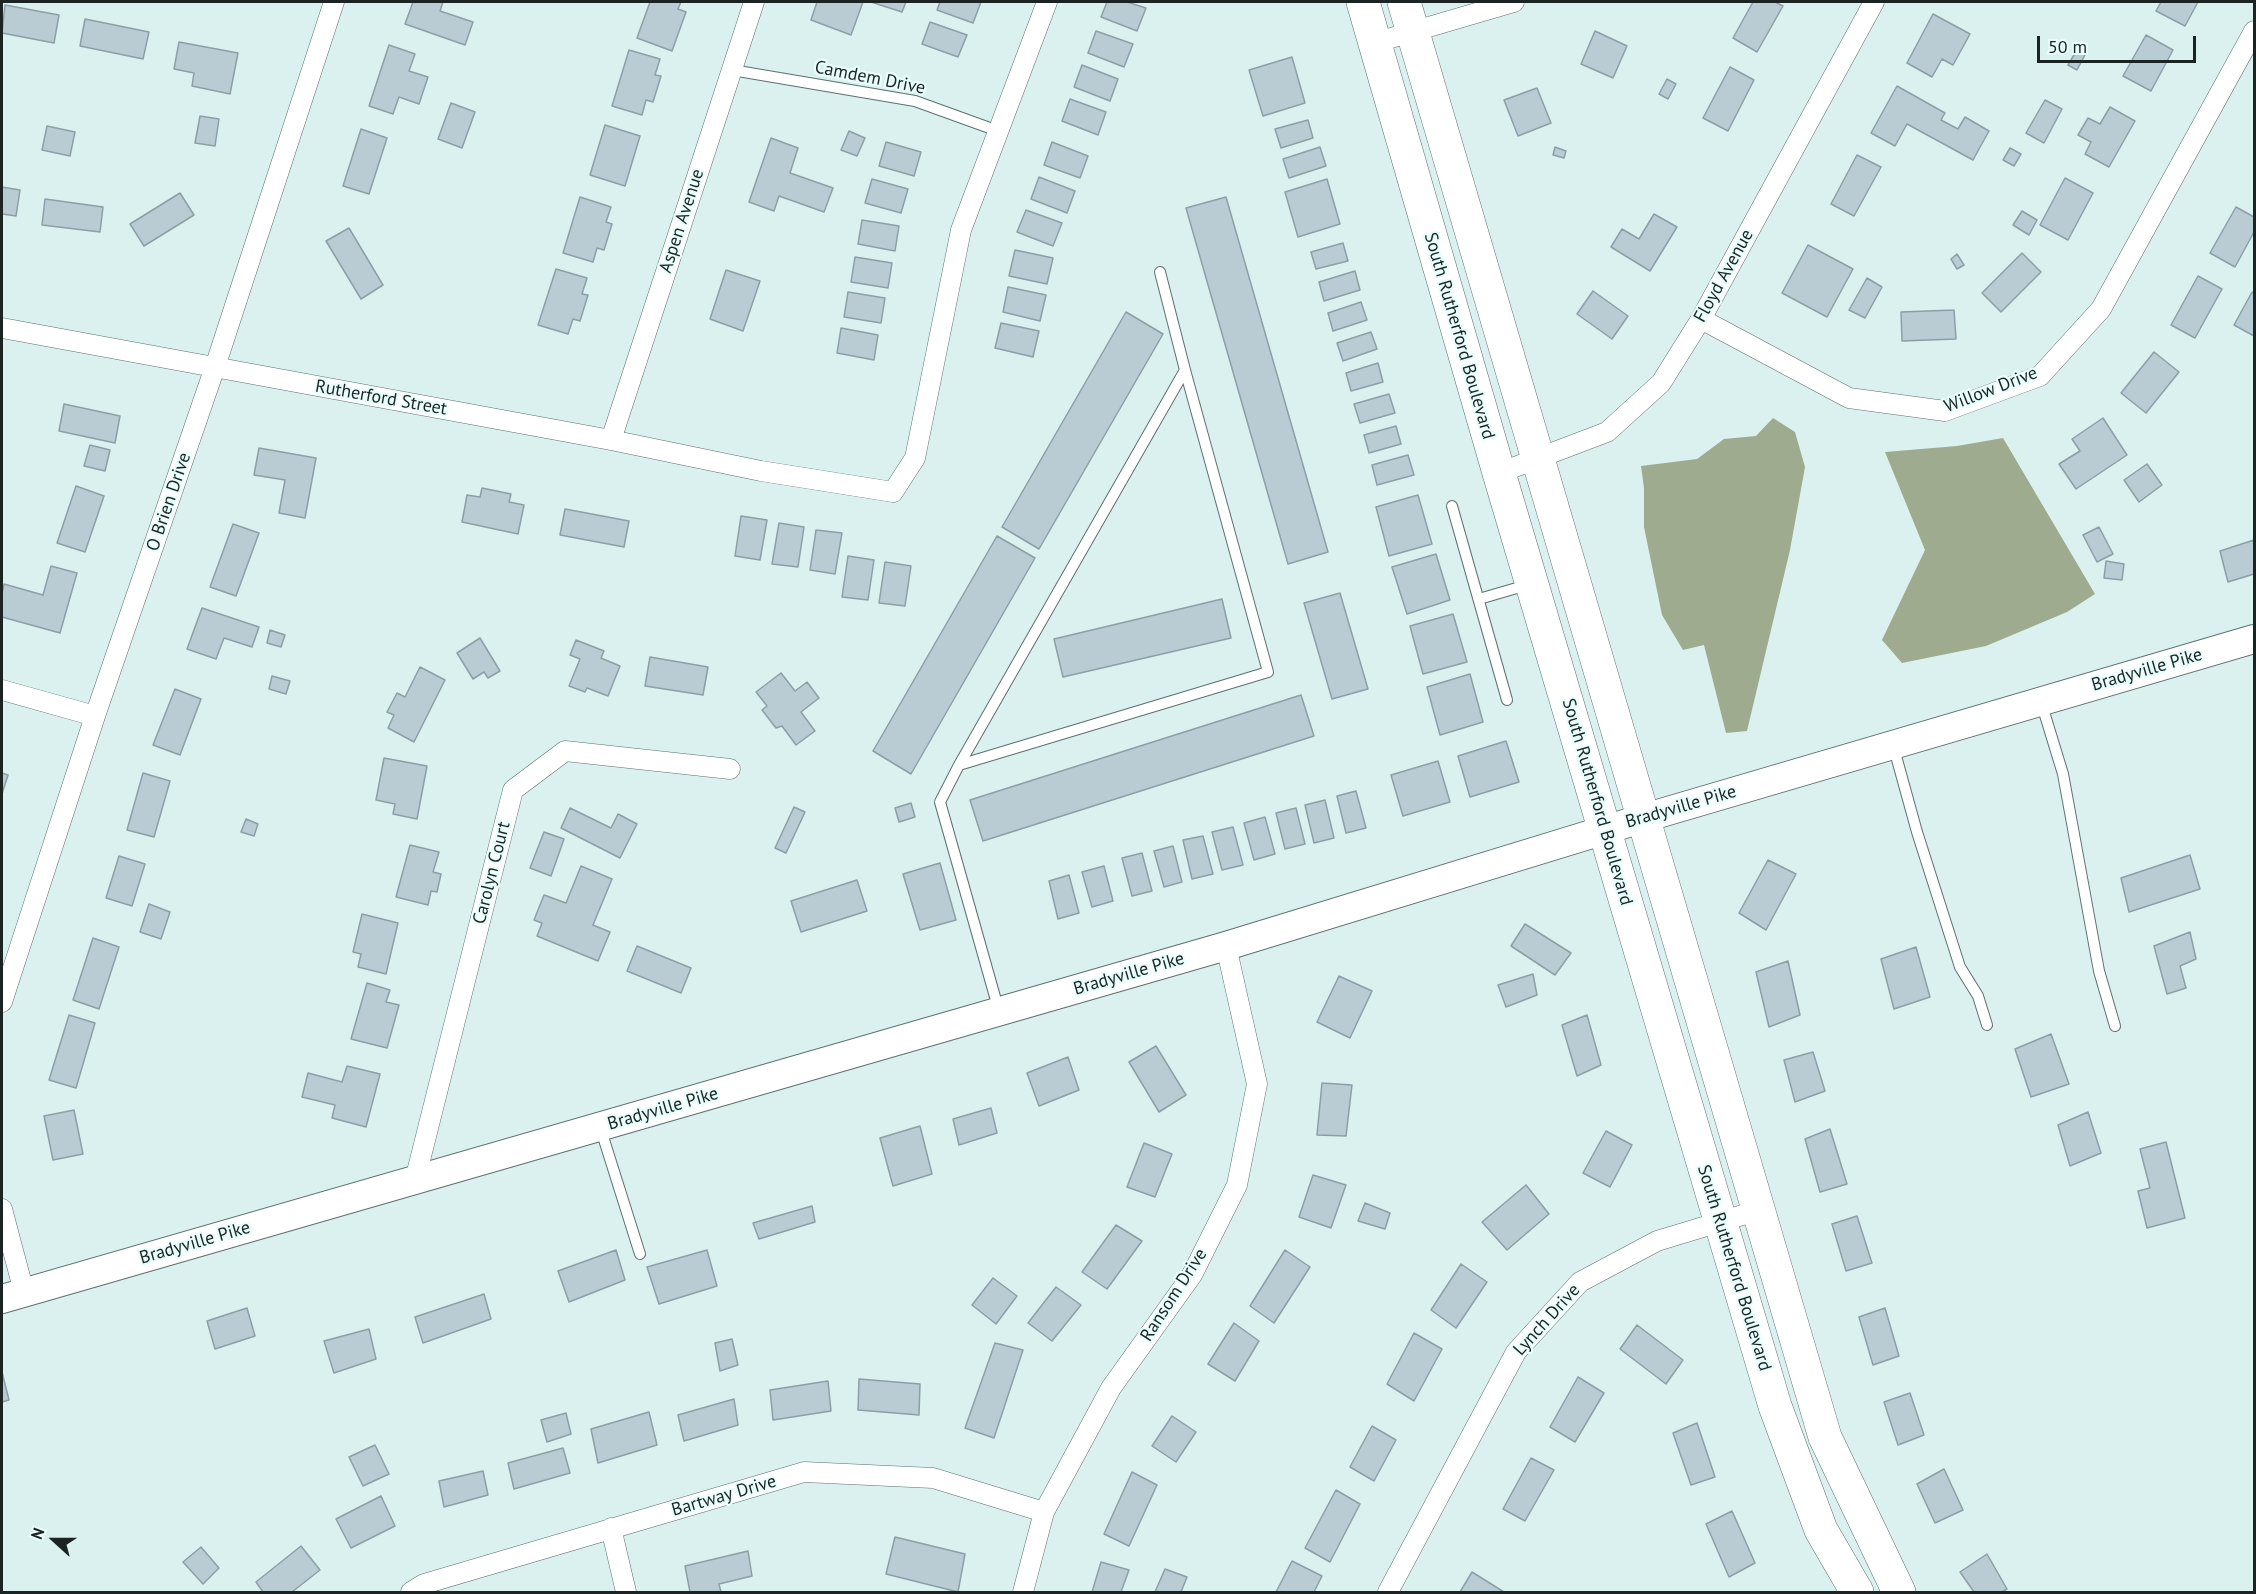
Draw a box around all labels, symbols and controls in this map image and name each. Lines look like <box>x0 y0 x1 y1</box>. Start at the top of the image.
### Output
scale bar <box>2040 24 2199 62</box>
text: 50 m <box>2048 35 2087 58</box>
street label: Camdem Drive <box>813 57 927 99</box>
street label: Aspen Avenue <box>655 166 709 276</box>
street label: Floyd Avenue <box>1690 226 1758 326</box>
street label: South Rutherford Boulevard <box>1419 230 1499 442</box>
street label: Willow Drive <box>1941 362 2041 418</box>
street label: Rutherford Street <box>314 376 448 420</box>
street label: O Brien Drive <box>142 450 196 554</box>
street label: Bradyville Pike <box>2089 644 2205 696</box>
street label: South Rutherford Boulevard <box>1557 696 1637 908</box>
street label: Bradyville Pike <box>1623 781 1739 833</box>
street label: Carolyn Court <box>469 820 515 926</box>
street label: Bradyville Pike <box>1071 948 1187 1000</box>
street label: Bradyville Pike <box>605 1083 721 1135</box>
street label: South Rutherford Boulevard <box>1692 1162 1776 1374</box>
street label: Bradyville Pike <box>137 1217 253 1269</box>
street label: Ransom Drive <box>1136 1245 1212 1345</box>
street label: Lynch Drive <box>1509 1280 1585 1360</box>
street label: Bartway Drive <box>669 1471 779 1521</box>
north arrow <box>24 1510 84 1570</box>
text: N <box>26 1525 48 1542</box>

